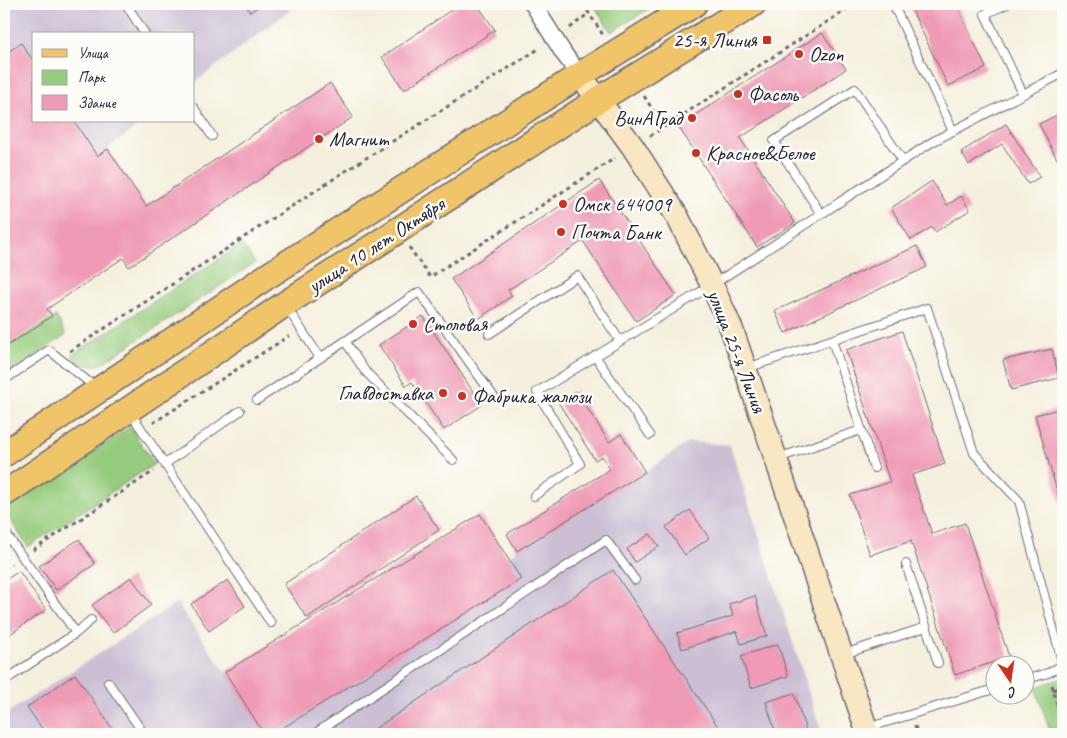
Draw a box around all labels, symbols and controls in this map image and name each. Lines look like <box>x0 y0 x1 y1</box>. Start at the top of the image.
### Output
place label: 25-я Линия <box>673 27 758 53</box>
legend <box>32 32 195 122</box>
marker: 25-я Линия <box>761 34 773 46</box>
place label: Ozon <box>809 41 844 67</box>
text: Улица <box>78 44 109 63</box>
marker: Ozon <box>793 48 805 60</box>
text: Парк <box>78 68 106 87</box>
place label: Фасоль <box>748 81 800 107</box>
marker: Фасоль <box>732 88 744 100</box>
text: Здание <box>78 94 117 113</box>
place label: ВинАГрад <box>614 105 684 131</box>
marker: ВинАГрад <box>686 112 698 124</box>
place label: Магнит <box>329 126 390 152</box>
marker: Магнит <box>313 133 325 145</box>
place label: Красное&Белое <box>706 140 816 166</box>
marker: Красное&Белое <box>690 147 702 159</box>
street label: улица 10 лет Октября <box>301 190 451 300</box>
place label: Омск 644009 <box>573 191 673 217</box>
marker: Омск 644009 <box>557 198 569 210</box>
place label: Почта Банк <box>571 219 663 245</box>
marker: Почта Банк <box>555 226 567 238</box>
street label: улица 25-я Линия <box>701 284 773 417</box>
place label: Столовая <box>423 311 489 337</box>
marker: Столовая <box>407 318 419 330</box>
place label: Главдоставка <box>338 380 435 406</box>
place label: Фабрика жалюзи <box>472 383 593 409</box>
marker: Главдоставка <box>437 387 449 399</box>
marker: Фабрика жалюзи <box>456 390 468 402</box>
north arrow <box>984 656 1034 706</box>
text: С <box>1005 683 1018 702</box>

